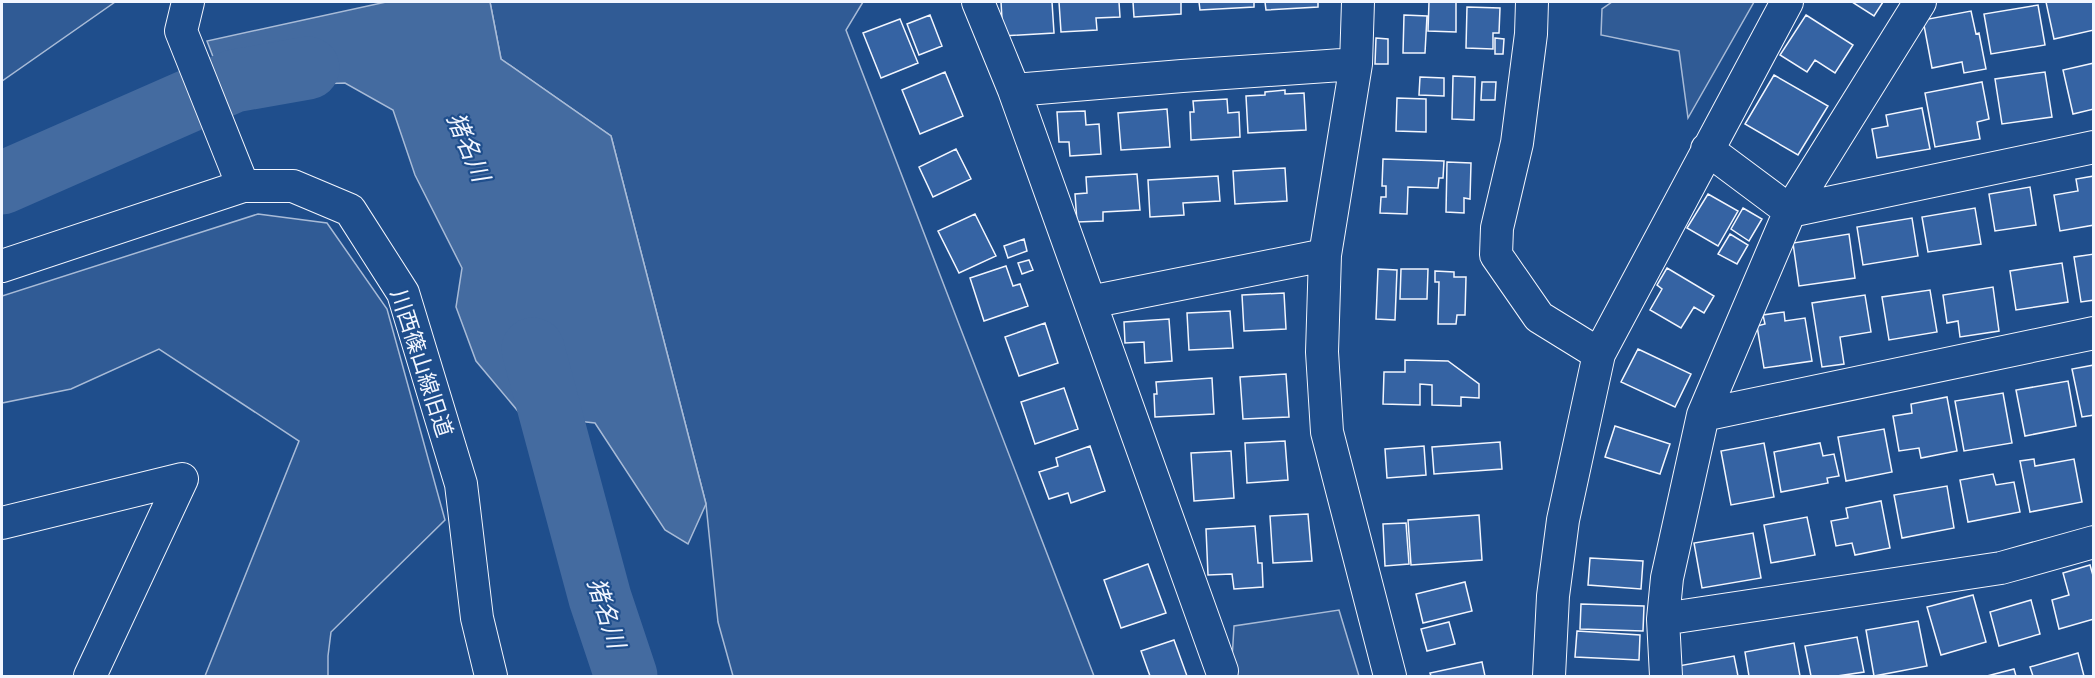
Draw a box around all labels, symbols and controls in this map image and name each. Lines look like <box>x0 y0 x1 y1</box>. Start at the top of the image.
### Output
water label: 猪名川 <box>442 109 495 188</box>
street label: 川西篠山線旧道 <box>387 286 456 440</box>
water label: 猪名川 <box>583 575 630 654</box>

